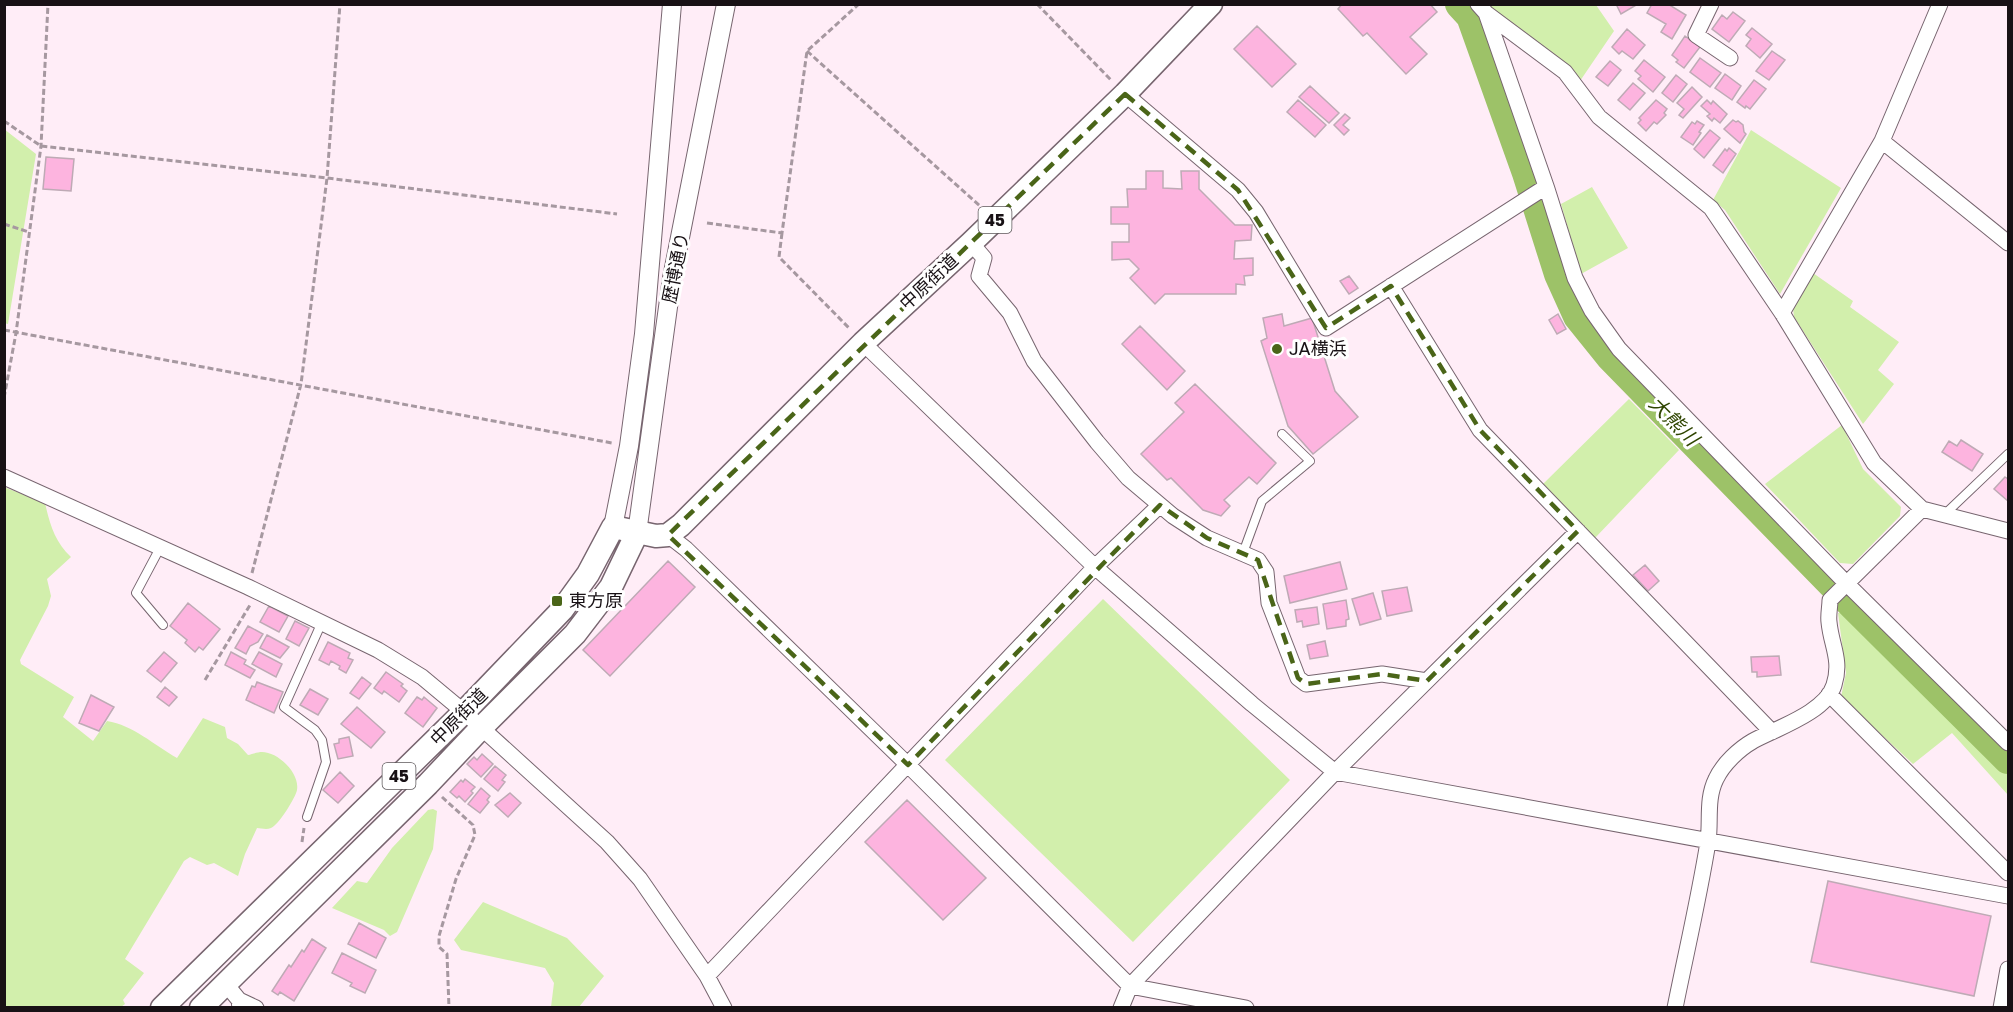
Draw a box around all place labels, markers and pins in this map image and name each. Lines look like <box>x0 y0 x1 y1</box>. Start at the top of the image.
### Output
place label: JA横浜 <box>1289 337 1347 359</box>
marker: JA横浜 <box>1270 342 1284 356</box>
place label: 東方原 <box>569 589 623 611</box>
marker: 東方原 <box>550 594 564 608</box>

